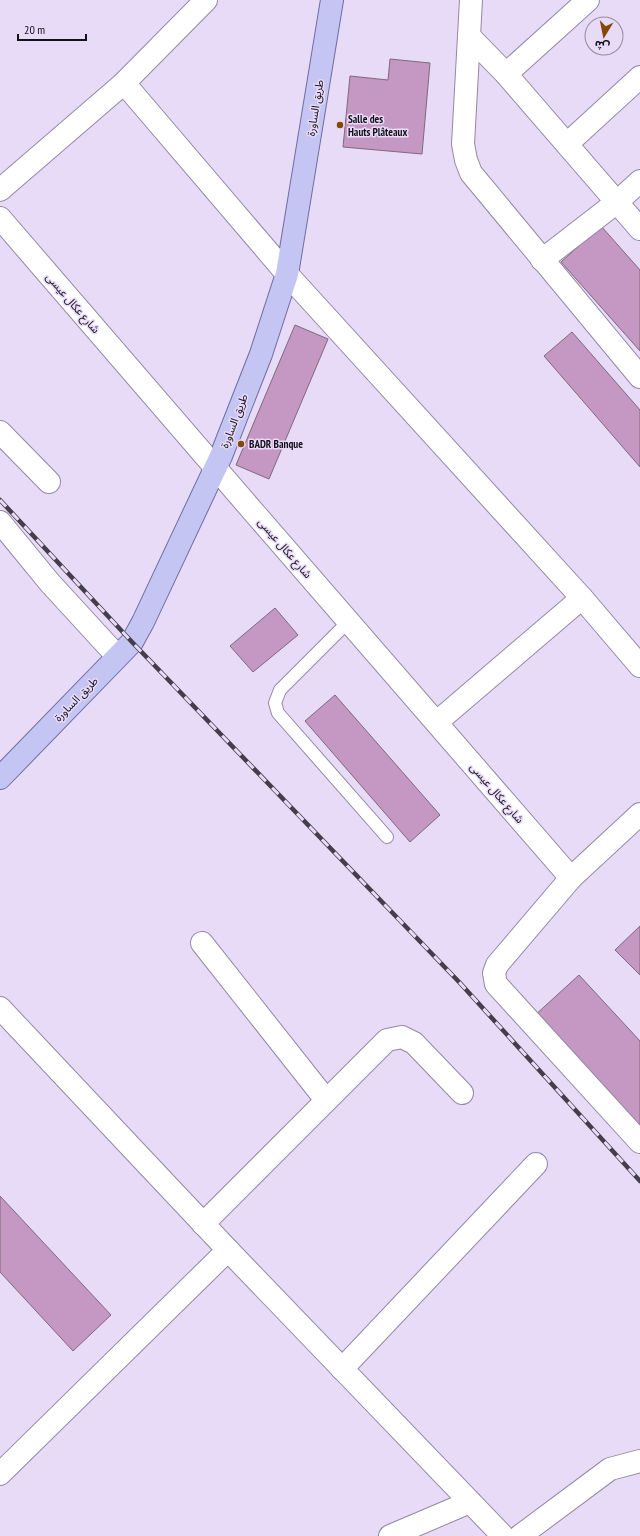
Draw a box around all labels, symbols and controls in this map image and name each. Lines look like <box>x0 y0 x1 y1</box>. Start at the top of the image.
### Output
scale bar <box>18 16 86 42</box>
north arrow <box>584 16 624 56</box>
text: 20 m <box>24 22 45 37</box>
text: ش <box>594 38 611 54</box>
street label: طريق الساورة <box>304 79 326 137</box>
place label: Salle des Hauts Plâteaux <box>348 112 407 139</box>
marker: Salle des Hauts Plâteaux <box>335 120 345 130</box>
street label: شارع عكال عيسى <box>42 270 103 337</box>
street label: طريق الساورة <box>217 392 251 450</box>
place label: BADR Banque <box>249 437 303 451</box>
marker: BADR Banque <box>236 439 246 449</box>
street label: شارع عكال عيسى <box>254 515 315 582</box>
street label: طريق الساورة <box>51 674 101 724</box>
street label: شارع عكال عيسى <box>466 760 527 827</box>

